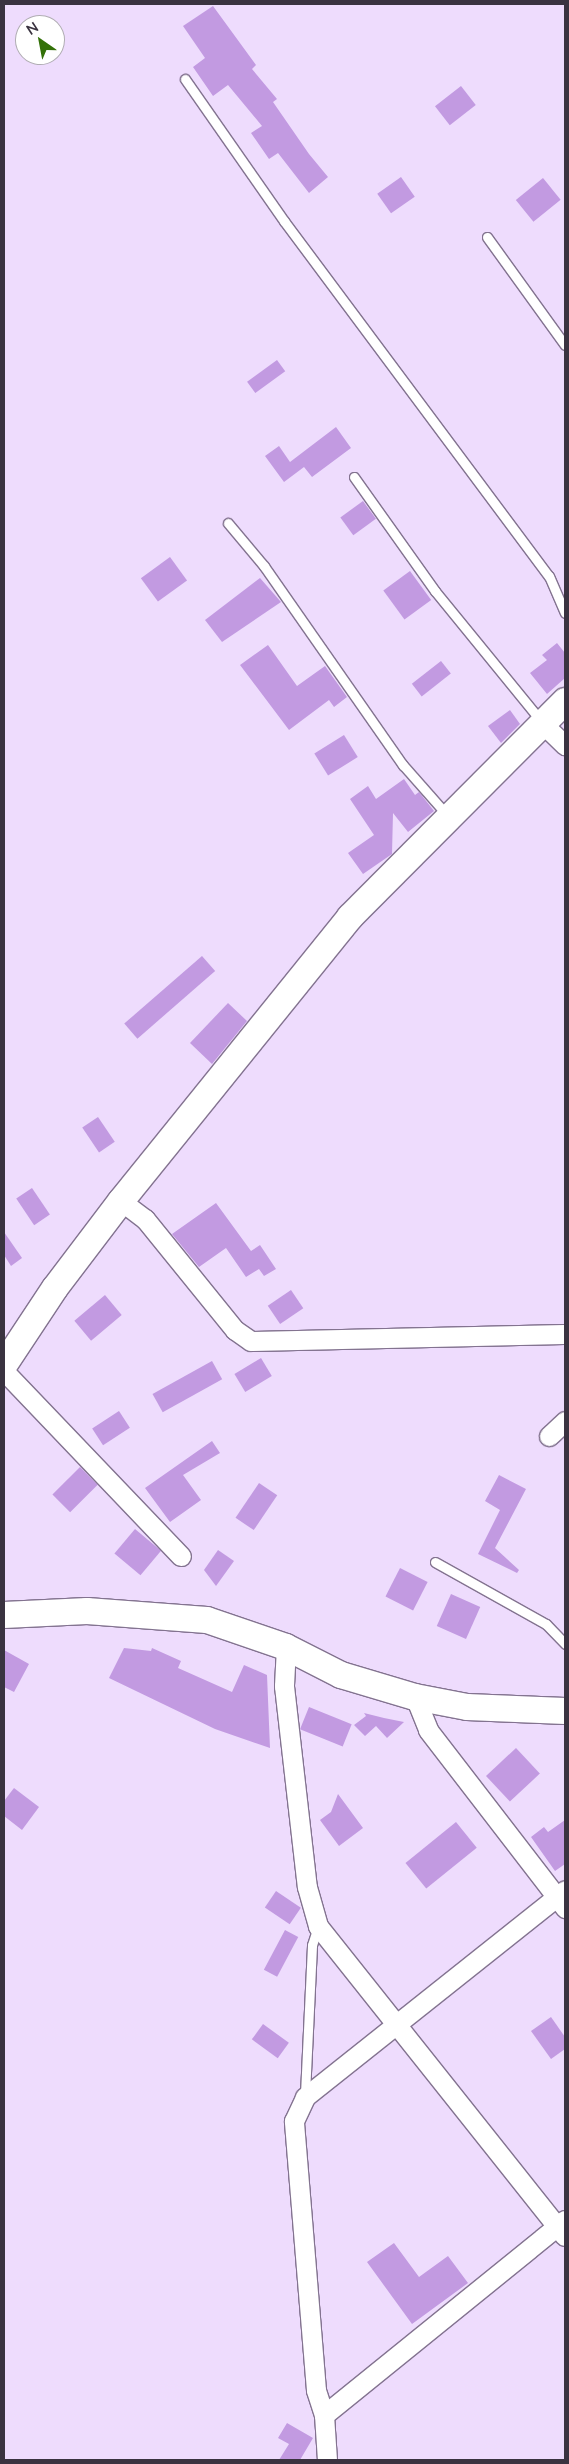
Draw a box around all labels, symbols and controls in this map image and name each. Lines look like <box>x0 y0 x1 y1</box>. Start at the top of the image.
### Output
north arrow <box>15 15 65 65</box>
text: N <box>23 18 41 38</box>

